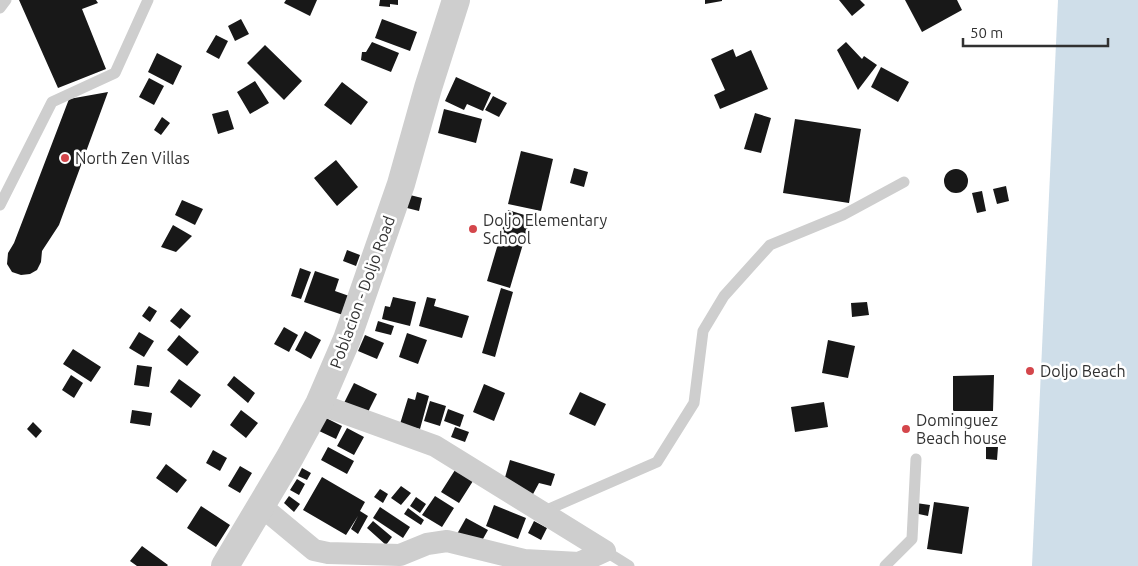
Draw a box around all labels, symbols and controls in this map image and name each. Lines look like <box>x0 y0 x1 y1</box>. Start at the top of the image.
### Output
scale bar <box>963 15 1108 47</box>
text: 50 m <box>970 24 1003 41</box>
place label: North Zen Villas <box>75 149 190 167</box>
marker: North Zen Villas <box>59 152 71 164</box>
place label: Doljo Elementary School <box>483 211 607 247</box>
street label: Poblacion - Doljo Road <box>326 213 398 371</box>
marker: Doljo Elementary School <box>467 223 479 235</box>
place label: Doljo Beach <box>1040 362 1126 380</box>
marker: Doljo Beach <box>1024 365 1036 377</box>
place label: Dominguez Beach house <box>916 411 1007 447</box>
marker: Dominguez Beach house <box>900 423 912 435</box>

